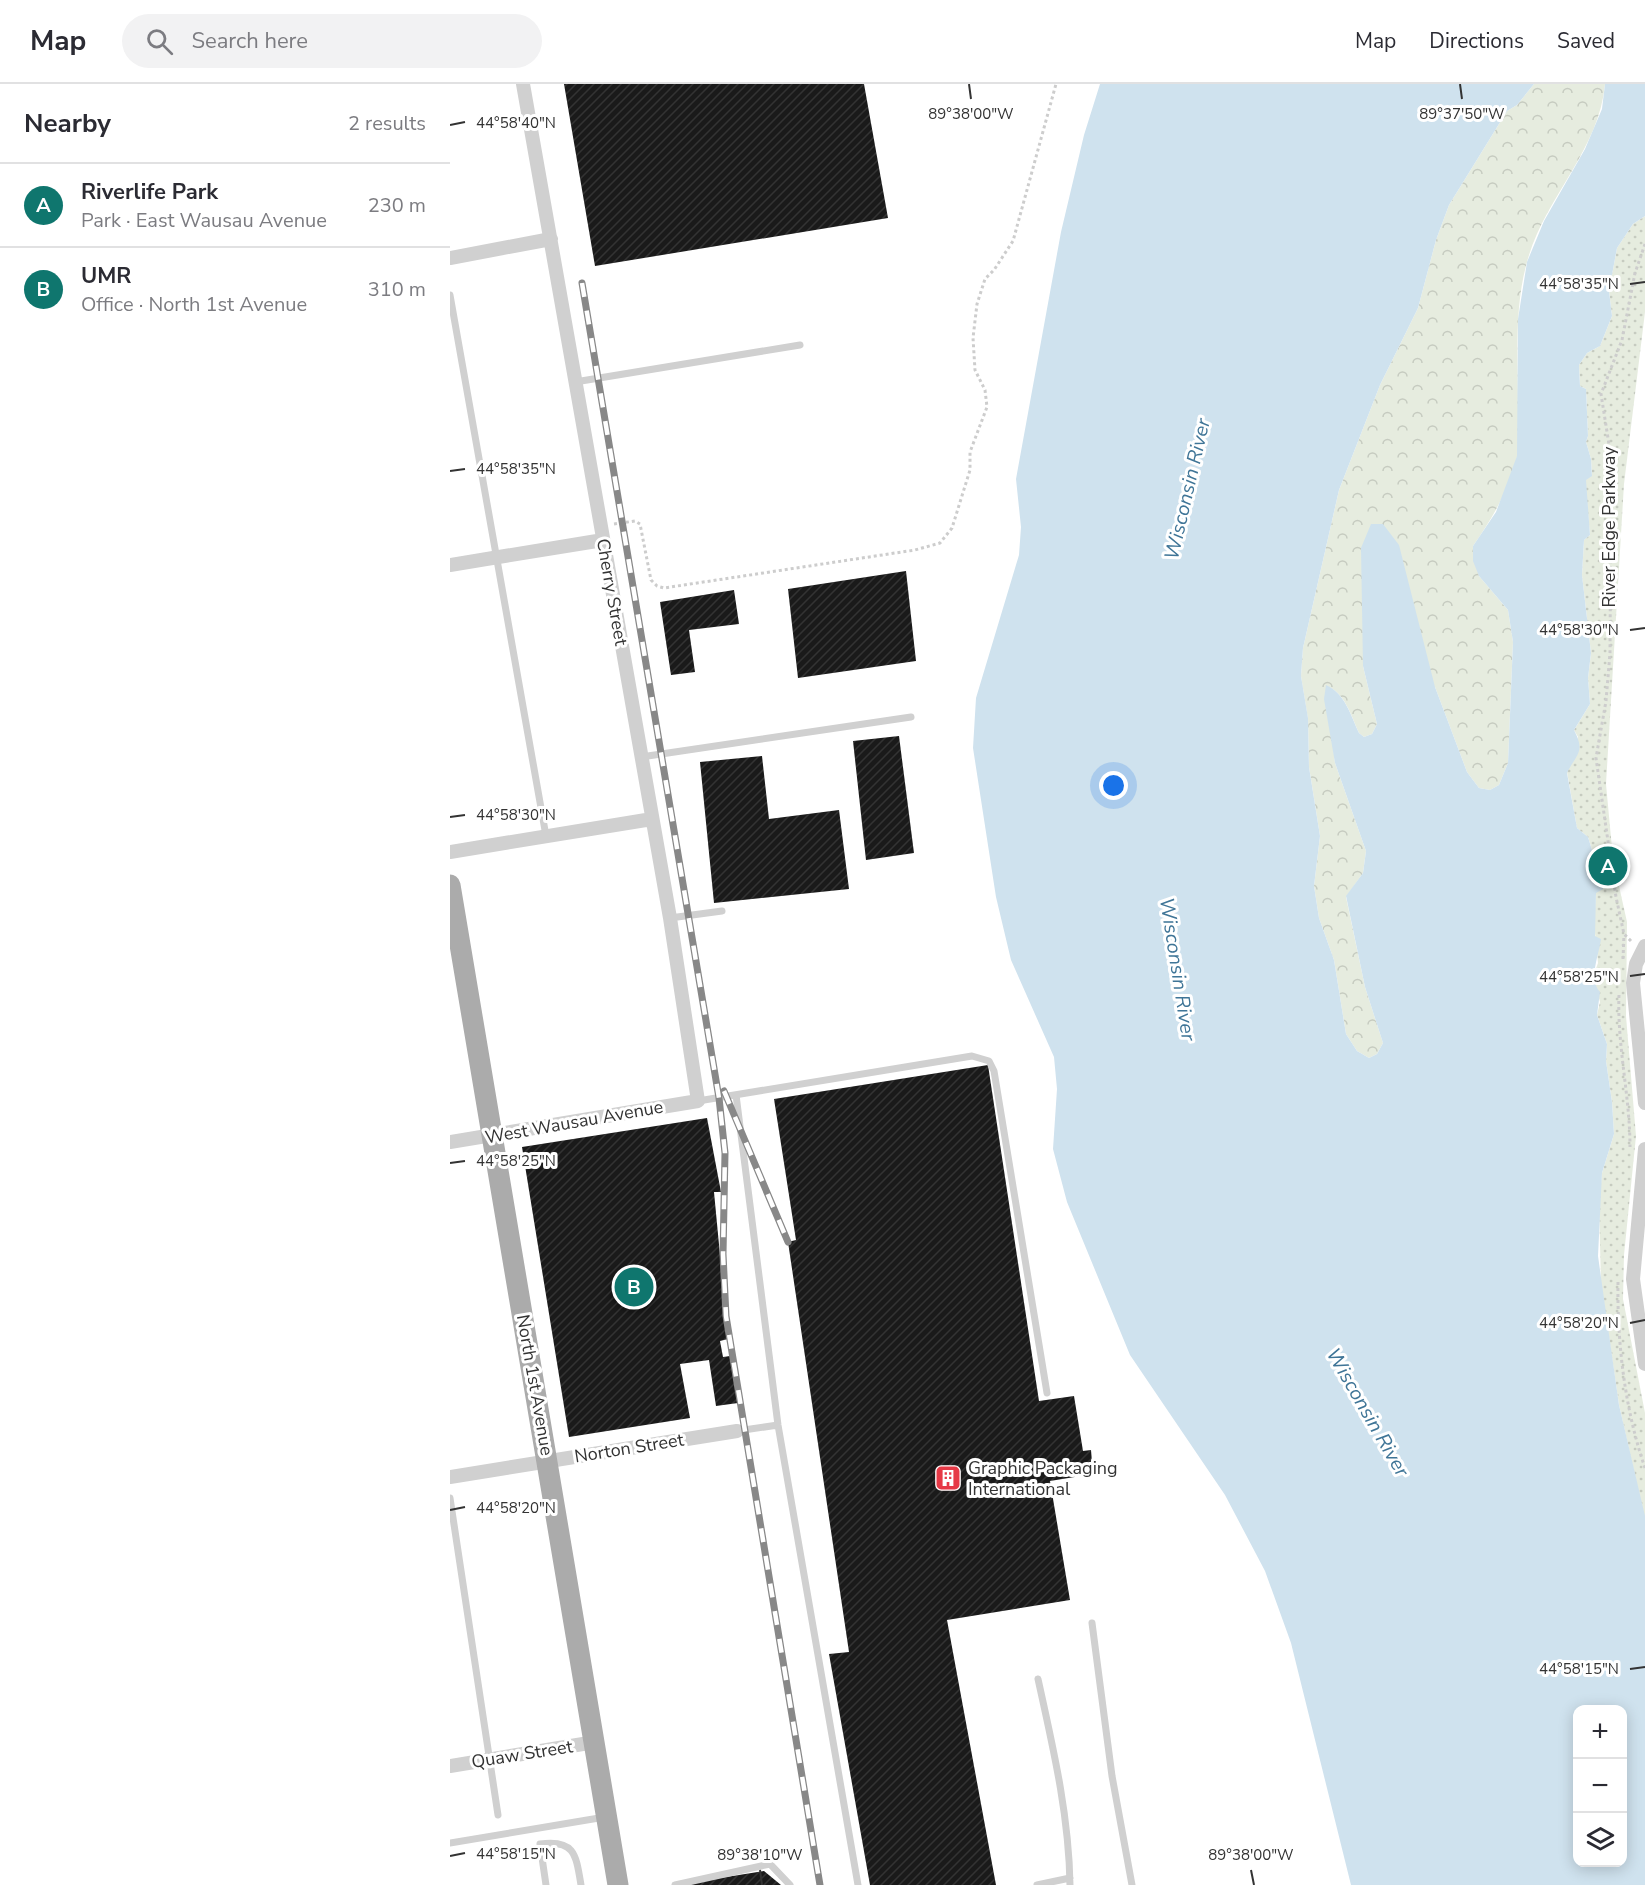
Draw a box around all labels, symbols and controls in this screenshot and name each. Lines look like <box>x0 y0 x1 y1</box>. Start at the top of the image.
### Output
search box <box>122 14 542 68</box>
text: Map <box>30 22 86 60</box>
icon: search <box>143 25 176 58</box>
text: Search here <box>191 26 308 56</box>
text: Map <box>1355 27 1396 55</box>
text: Directions <box>1429 27 1524 55</box>
text: Saved <box>1557 27 1615 55</box>
text: 89°38'00"W <box>928 104 1014 124</box>
text: 89°37'50"W <box>1419 104 1505 124</box>
text: Nearby <box>24 106 111 141</box>
text: 2 results <box>348 110 426 137</box>
text: 44°58'40"N <box>476 113 556 133</box>
text: Riverlife Park <box>81 177 218 207</box>
text: A <box>36 192 51 219</box>
text: 230 m <box>368 192 426 219</box>
text: Park · East Wausau Avenue <box>81 207 327 234</box>
text: UMR <box>81 261 131 291</box>
text: 44°58'35"N <box>1539 274 1619 294</box>
text: B <box>37 276 50 303</box>
text: 310 m <box>368 276 426 303</box>
text: Office · North 1st Avenue <box>81 291 307 318</box>
water label: Wisconsin River <box>1158 415 1217 563</box>
street label: River Edge Parkway <box>1597 446 1621 607</box>
text: 44°58'35"N <box>476 459 556 479</box>
street label: Cherry Street <box>591 537 633 648</box>
text: 44°58'30"N <box>1539 620 1619 640</box>
your location <box>1099 771 1128 800</box>
text: 44°58'30"N <box>476 805 556 825</box>
pin: A <box>1588 844 1628 888</box>
water label: Wisconsin River <box>1153 896 1202 1043</box>
text: 44°58'25"N <box>1539 967 1619 987</box>
street label: West Wausau Avenue <box>483 1095 665 1149</box>
text: 44°58'25"N <box>476 1151 556 1171</box>
pin: B <box>614 1264 654 1310</box>
street label: North 1st Avenue <box>511 1313 559 1457</box>
text: 44°58'20"N <box>1539 1313 1619 1333</box>
water label: Wisconsin River <box>1320 1343 1416 1482</box>
street label: Norton Street <box>573 1427 686 1468</box>
place label: Graphic Packaging International <box>968 1456 1118 1501</box>
building icon: Graphic Packaging International <box>933 1463 963 1493</box>
text: 44°58'20"N <box>476 1498 556 1518</box>
text: 44°58'15"N <box>1539 1659 1619 1679</box>
map controls <box>1573 1705 1627 1867</box>
button: + <box>1573 1705 1627 1759</box>
street label: Quaw Street <box>470 1734 575 1774</box>
button: − <box>1573 1759 1627 1813</box>
button: layers <box>1573 1813 1627 1867</box>
text: 44°58'15"N <box>476 1844 556 1864</box>
text: 89°38'10"W <box>717 1845 803 1865</box>
text: 89°38'00"W <box>1208 1845 1294 1865</box>

